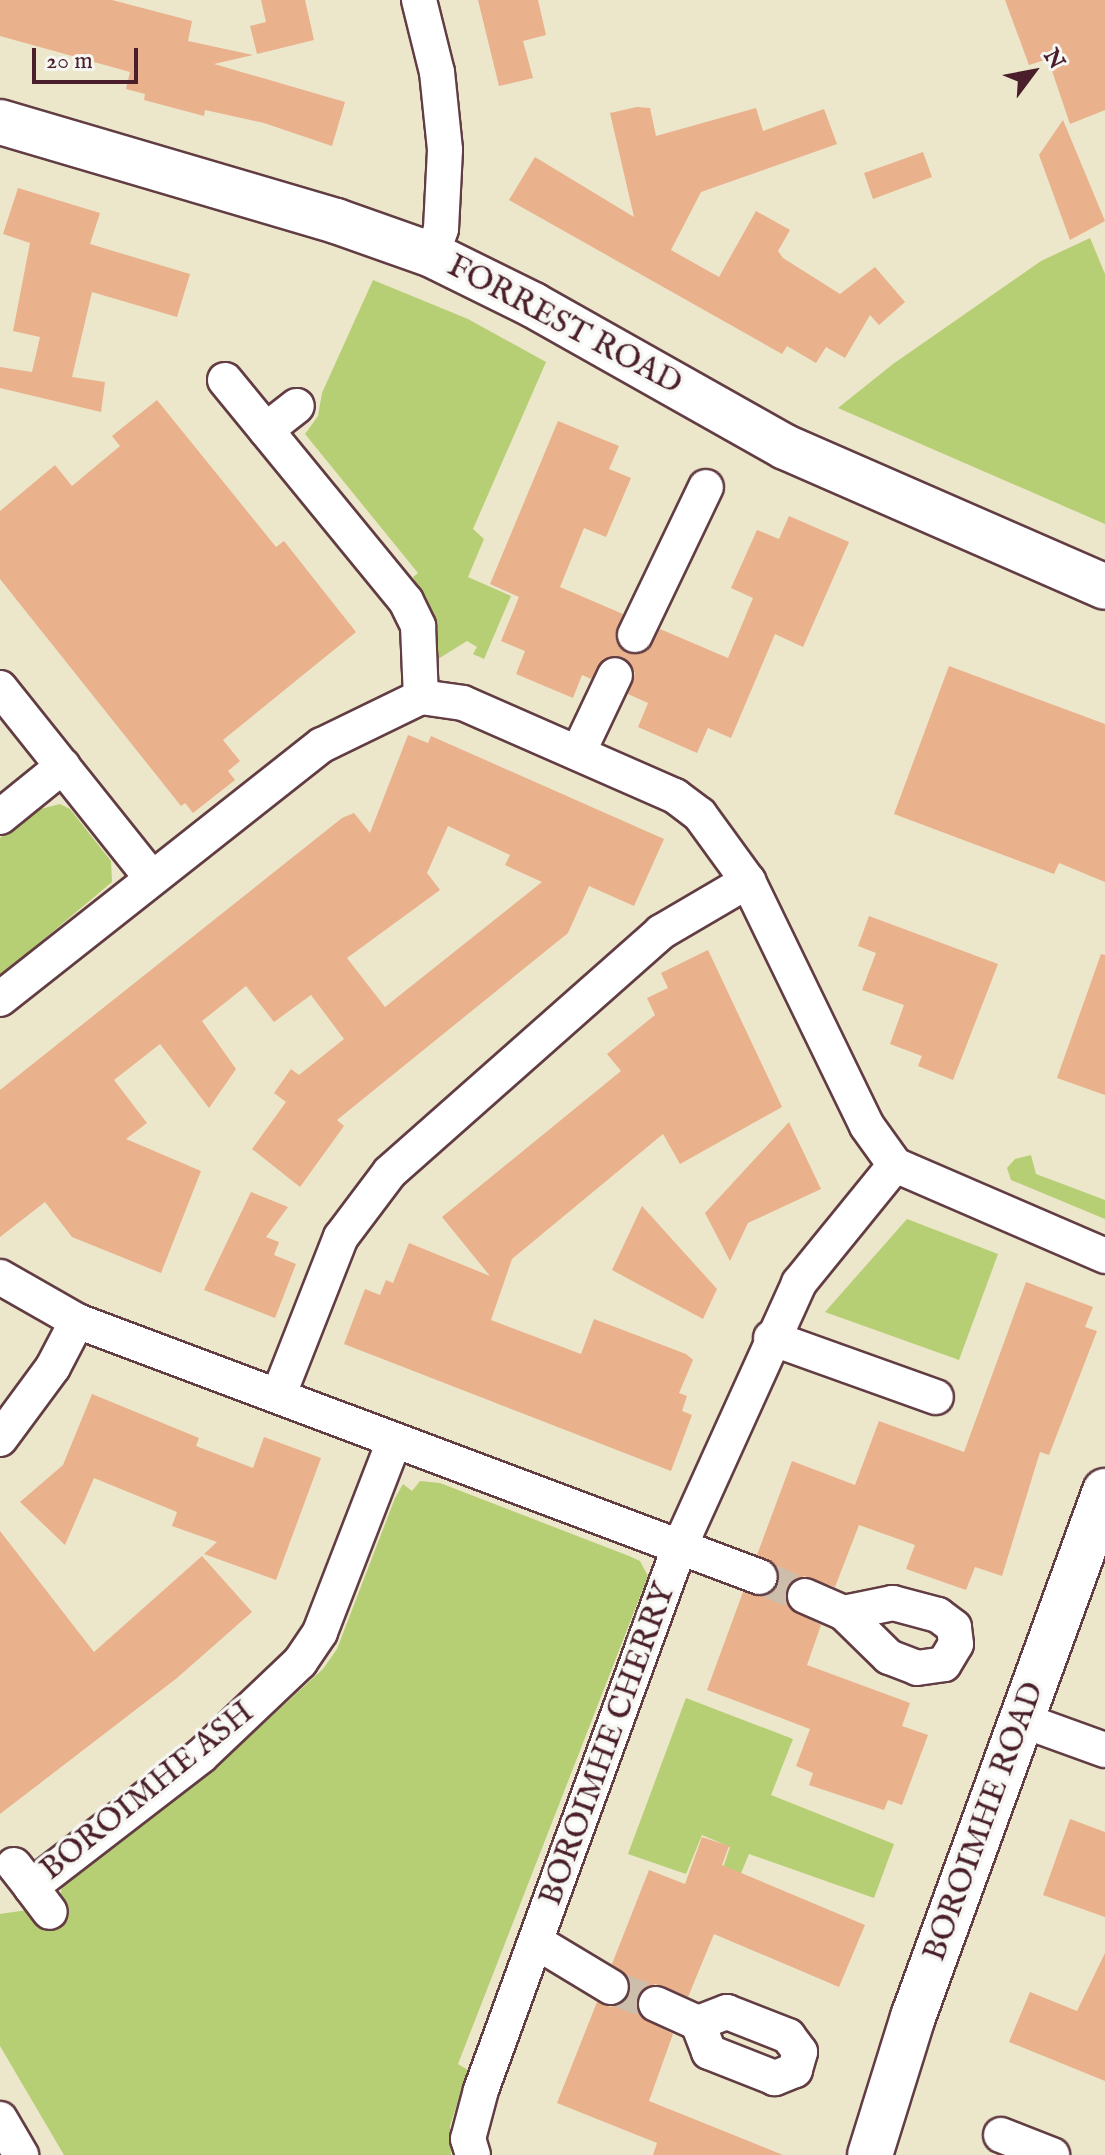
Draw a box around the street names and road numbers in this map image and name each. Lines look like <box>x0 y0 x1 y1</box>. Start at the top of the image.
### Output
street label: FORREST ROAD <box>440 248 688 404</box>
street label: BOROIMHE CHERRY <box>533 1579 685 1911</box>
street label: BOROIMHE ROAD <box>917 1677 1053 1967</box>
street label: BOROIMHE ASH <box>34 1694 262 1890</box>

